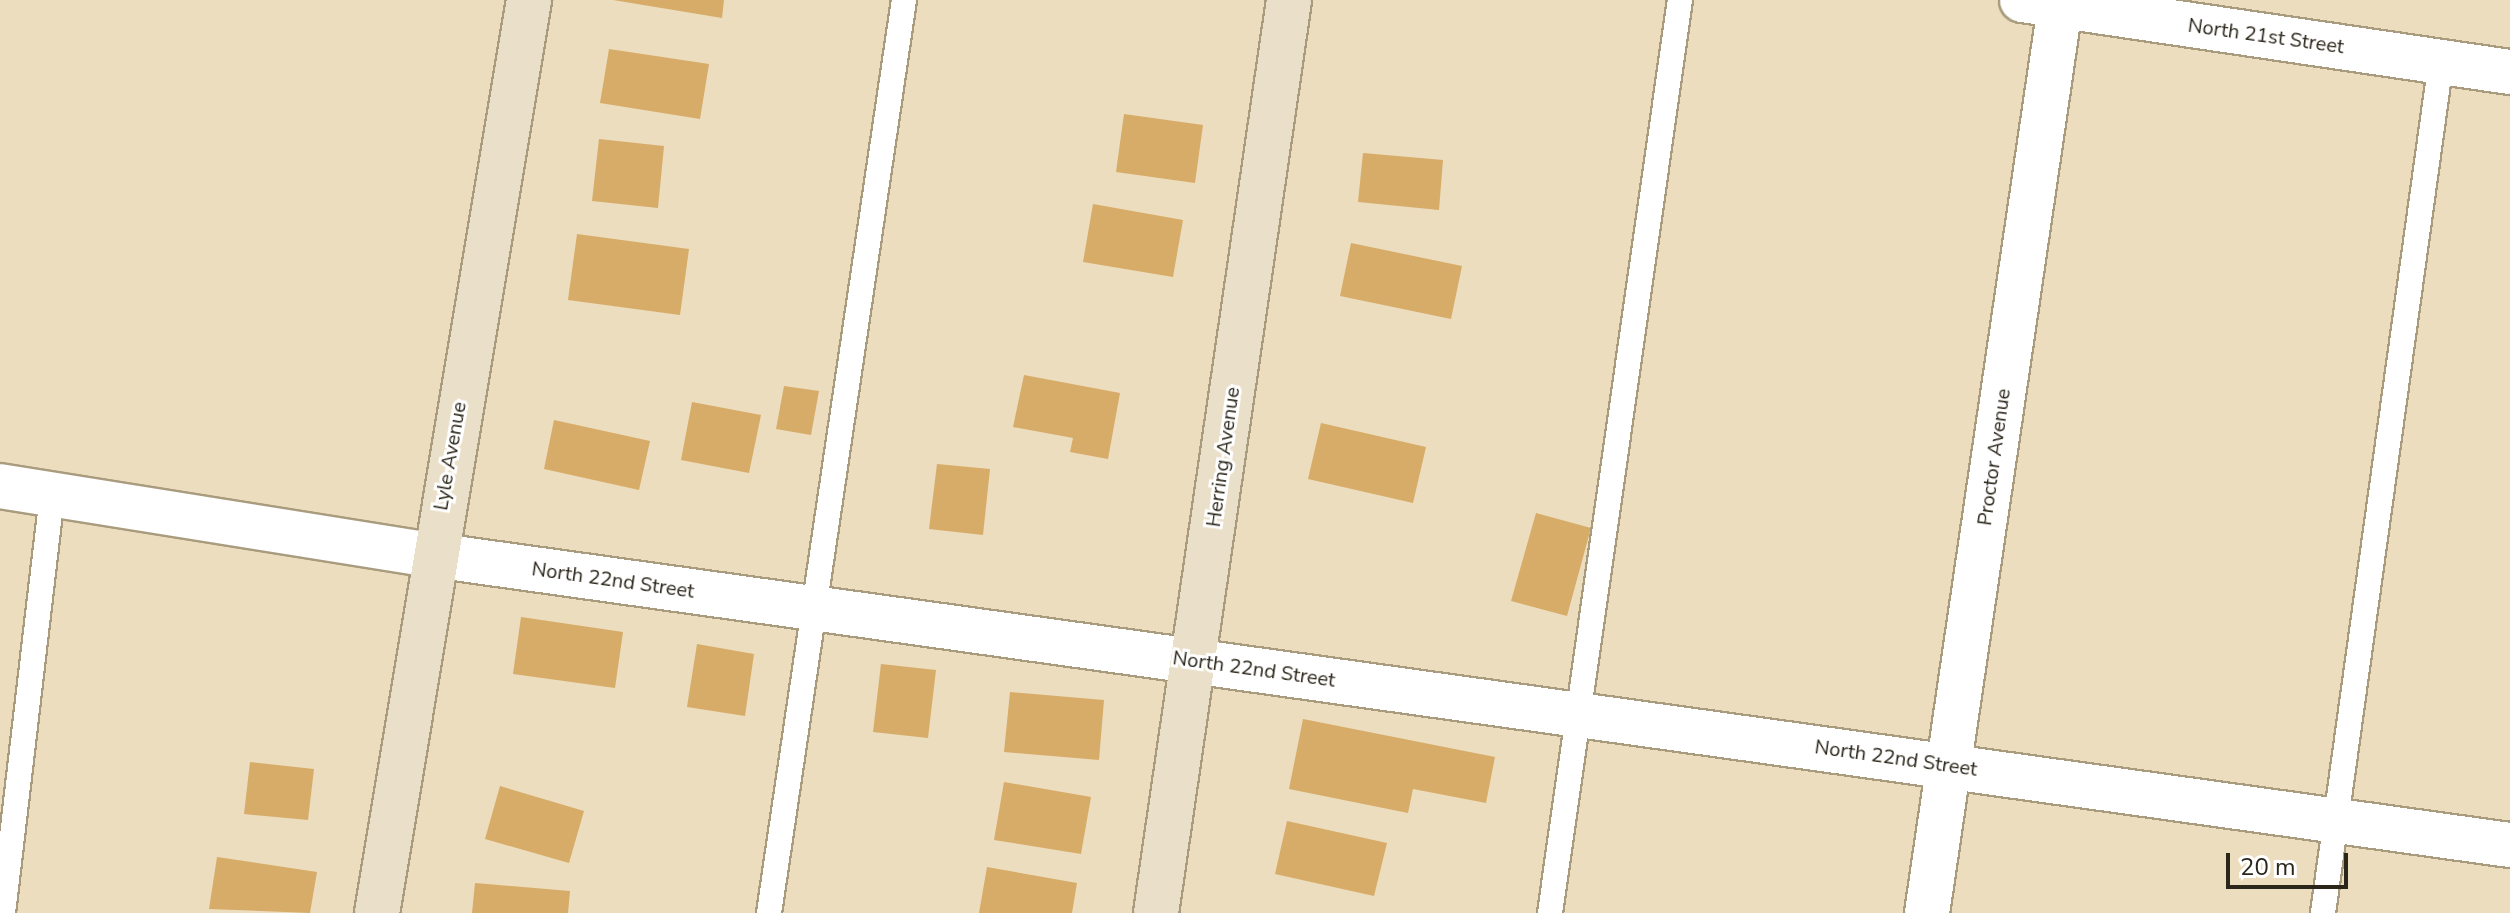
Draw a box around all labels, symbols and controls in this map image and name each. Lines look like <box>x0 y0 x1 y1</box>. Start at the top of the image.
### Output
street label: North 21st Street <box>2186 13 2346 59</box>
street label: Herring Avenue <box>1201 385 1245 529</box>
street label: Proctor Avenue <box>1972 387 2016 527</box>
street label: Lyle Avenue <box>429 400 471 512</box>
street label: North 22nd Street <box>530 557 696 603</box>
street label: North 22nd Street <box>1171 646 1337 692</box>
street label: North 22nd Street <box>1813 735 1979 781</box>
scale bar <box>2230 837 2352 887</box>
text: 20 m <box>2240 851 2296 883</box>

